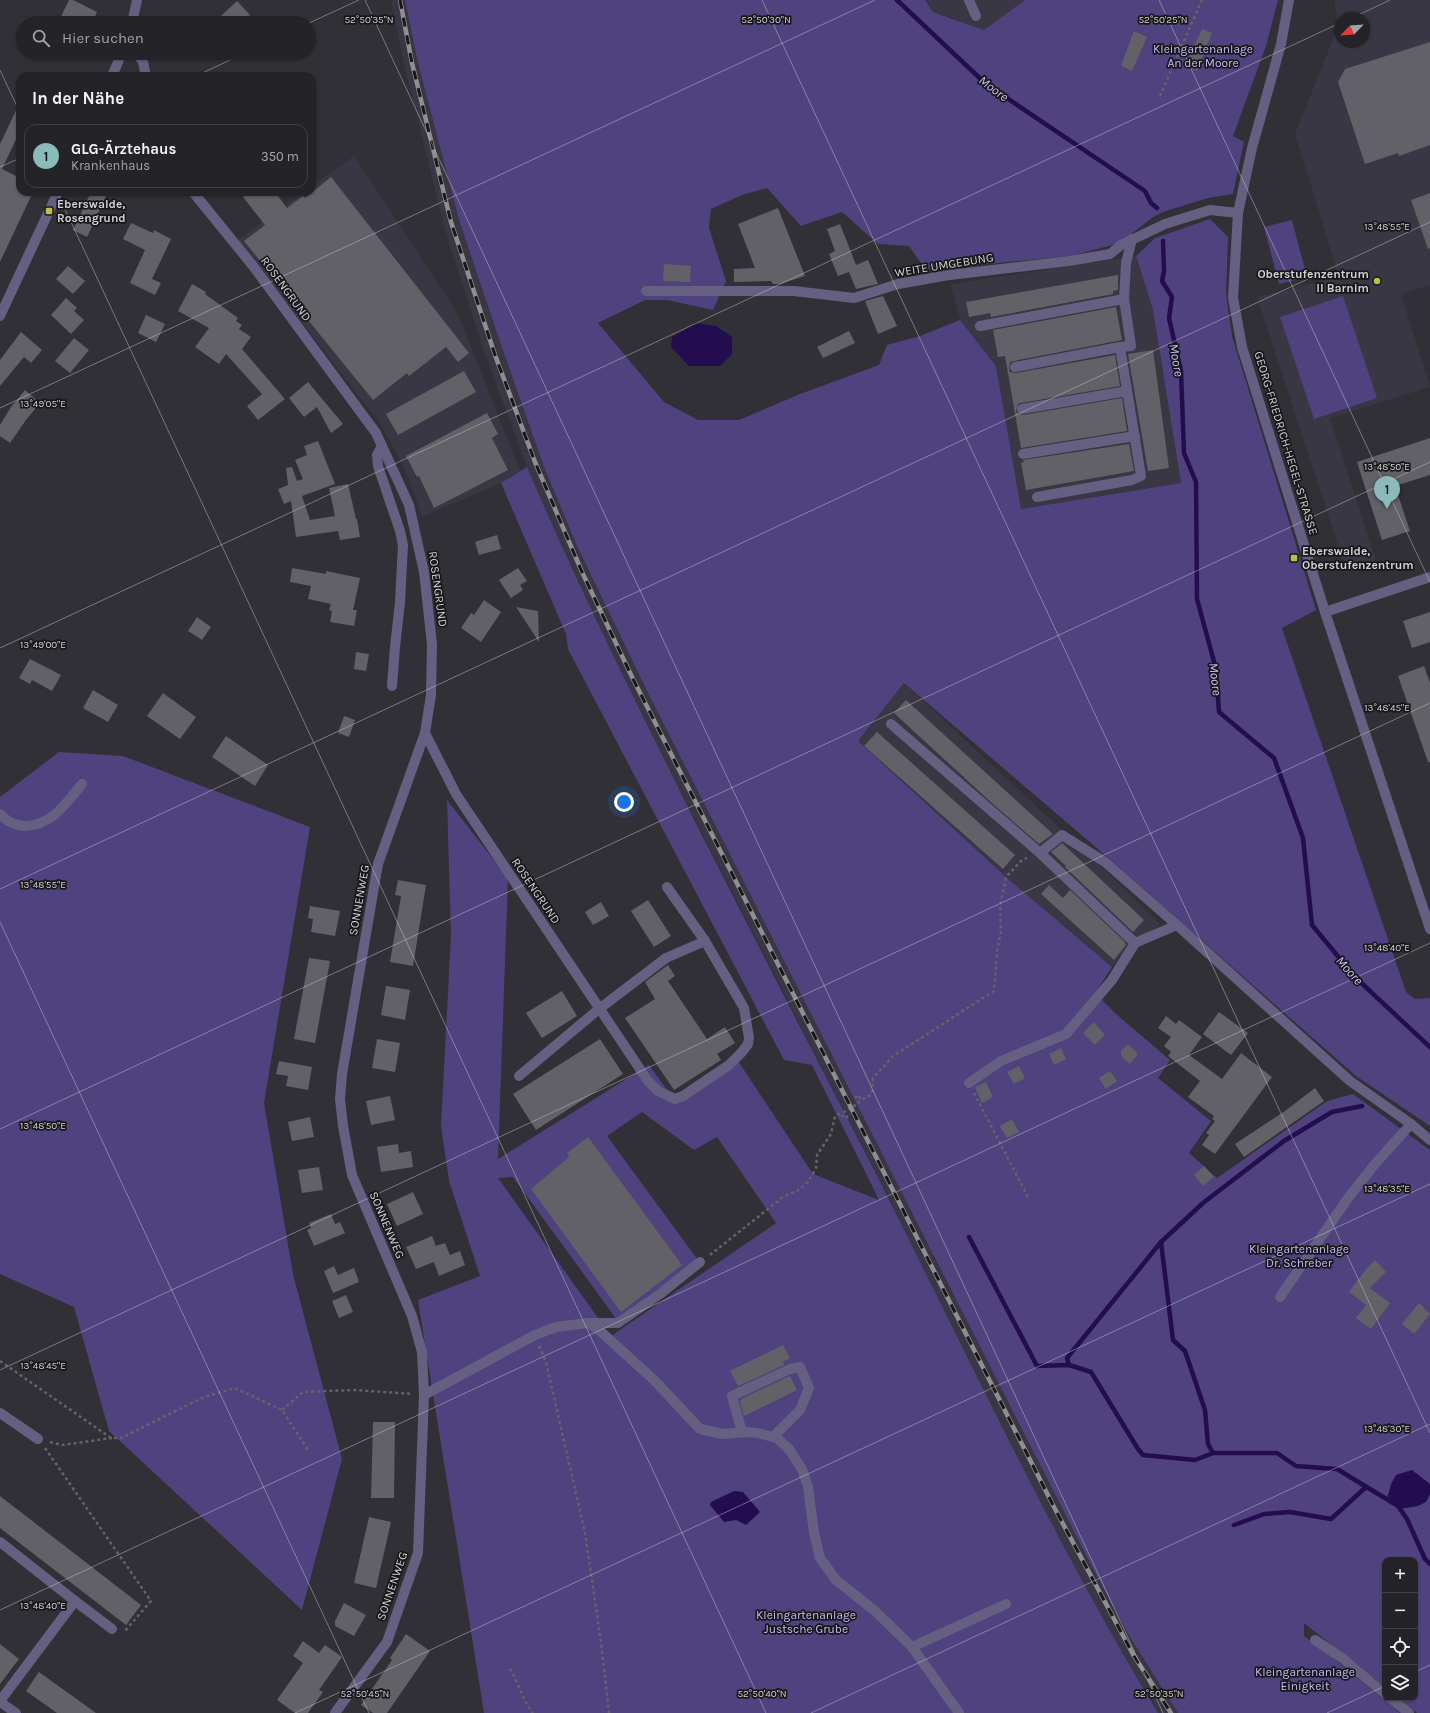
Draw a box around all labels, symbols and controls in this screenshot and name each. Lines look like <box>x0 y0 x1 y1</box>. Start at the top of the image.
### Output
north arrow <box>1334 12 1370 48</box>
text: 52°50'35"N <box>344 14 394 26</box>
text: 52°50'30"N <box>741 14 791 26</box>
text: 52°50'25"N <box>1138 14 1188 26</box>
search box <box>16 16 316 60</box>
icon: search <box>30 27 52 49</box>
text: Hier suchen <box>62 29 144 47</box>
park label: Kleingartenanlage An der Moore <box>1153 42 1253 70</box>
water label: Moore <box>976 72 1011 104</box>
text: In der Nähe <box>32 88 124 108</box>
text: GLG-Ärztehaus <box>71 140 176 158</box>
text: 1 <box>44 149 48 164</box>
text: 350 m <box>261 149 299 164</box>
text: Krankenhaus <box>71 158 150 173</box>
place label: Eberswalde, Rosengrund <box>57 197 126 225</box>
marker: Eberswalde, Rosengrund <box>44 206 54 216</box>
text: 13°48'55"E <box>1364 221 1410 233</box>
street label: WEITE UMGEBUNG <box>893 250 995 280</box>
street label: ROSENGRUND <box>258 254 314 324</box>
place label: Oberstufenzentrum II Barnim <box>1257 267 1369 295</box>
marker: Oberstufenzentrum II Barnim <box>1372 276 1382 286</box>
water label: Moore <box>1166 342 1187 378</box>
street label: GEORG-FRIEDRICH-HEGEL-STRASSE <box>1251 350 1321 536</box>
text: 13°49'05"E <box>20 398 66 410</box>
text: 13°48'50"E <box>1364 461 1410 473</box>
pin: 1 <box>1374 476 1400 509</box>
place label: Eberswalde, Oberstufenzentrum <box>1302 544 1414 572</box>
street label: ROSENGRUND <box>426 550 450 628</box>
marker: Eberswalde, Oberstufenzentrum <box>1289 553 1299 563</box>
text: 13°49'00"E <box>20 639 66 651</box>
water label: Moore <box>1206 662 1225 696</box>
text: 13°48'45"E <box>1364 702 1410 714</box>
your location <box>614 792 634 812</box>
street label: ROSENGRUND <box>509 855 563 927</box>
street label: SONNENWEG <box>346 864 372 936</box>
text: 13°48'55"E <box>20 879 66 891</box>
text: 13°48'40"E <box>1364 942 1410 954</box>
water label: Moore <box>1333 953 1366 988</box>
text: 13°48'50"E <box>20 1120 66 1132</box>
text: 13°48'35"E <box>1364 1183 1410 1195</box>
street label: SONNENWEG <box>367 1189 407 1261</box>
park label: Kleingartenanlage Dr. Schreber <box>1249 1242 1349 1270</box>
text: 13°48'45"E <box>20 1360 66 1372</box>
text: 13°48'30"E <box>1364 1423 1410 1435</box>
street label: SONNENWEG <box>374 1550 410 1622</box>
map controls <box>1382 1557 1418 1701</box>
button: + <box>1382 1557 1418 1593</box>
button: − <box>1382 1593 1418 1629</box>
text: 13°48'40"E <box>20 1600 66 1612</box>
park label: Kleingartenanlage Justsche Grube <box>756 1608 856 1636</box>
button: locate <box>1382 1629 1418 1665</box>
park label: Kleingartenanlage Einigkeit <box>1255 1665 1355 1693</box>
button: layers <box>1382 1665 1418 1701</box>
text: 52°50'45"N <box>341 1688 389 1700</box>
text: 52°50'40"N <box>737 1688 787 1700</box>
text: 52°50'35"N <box>1134 1688 1184 1700</box>

